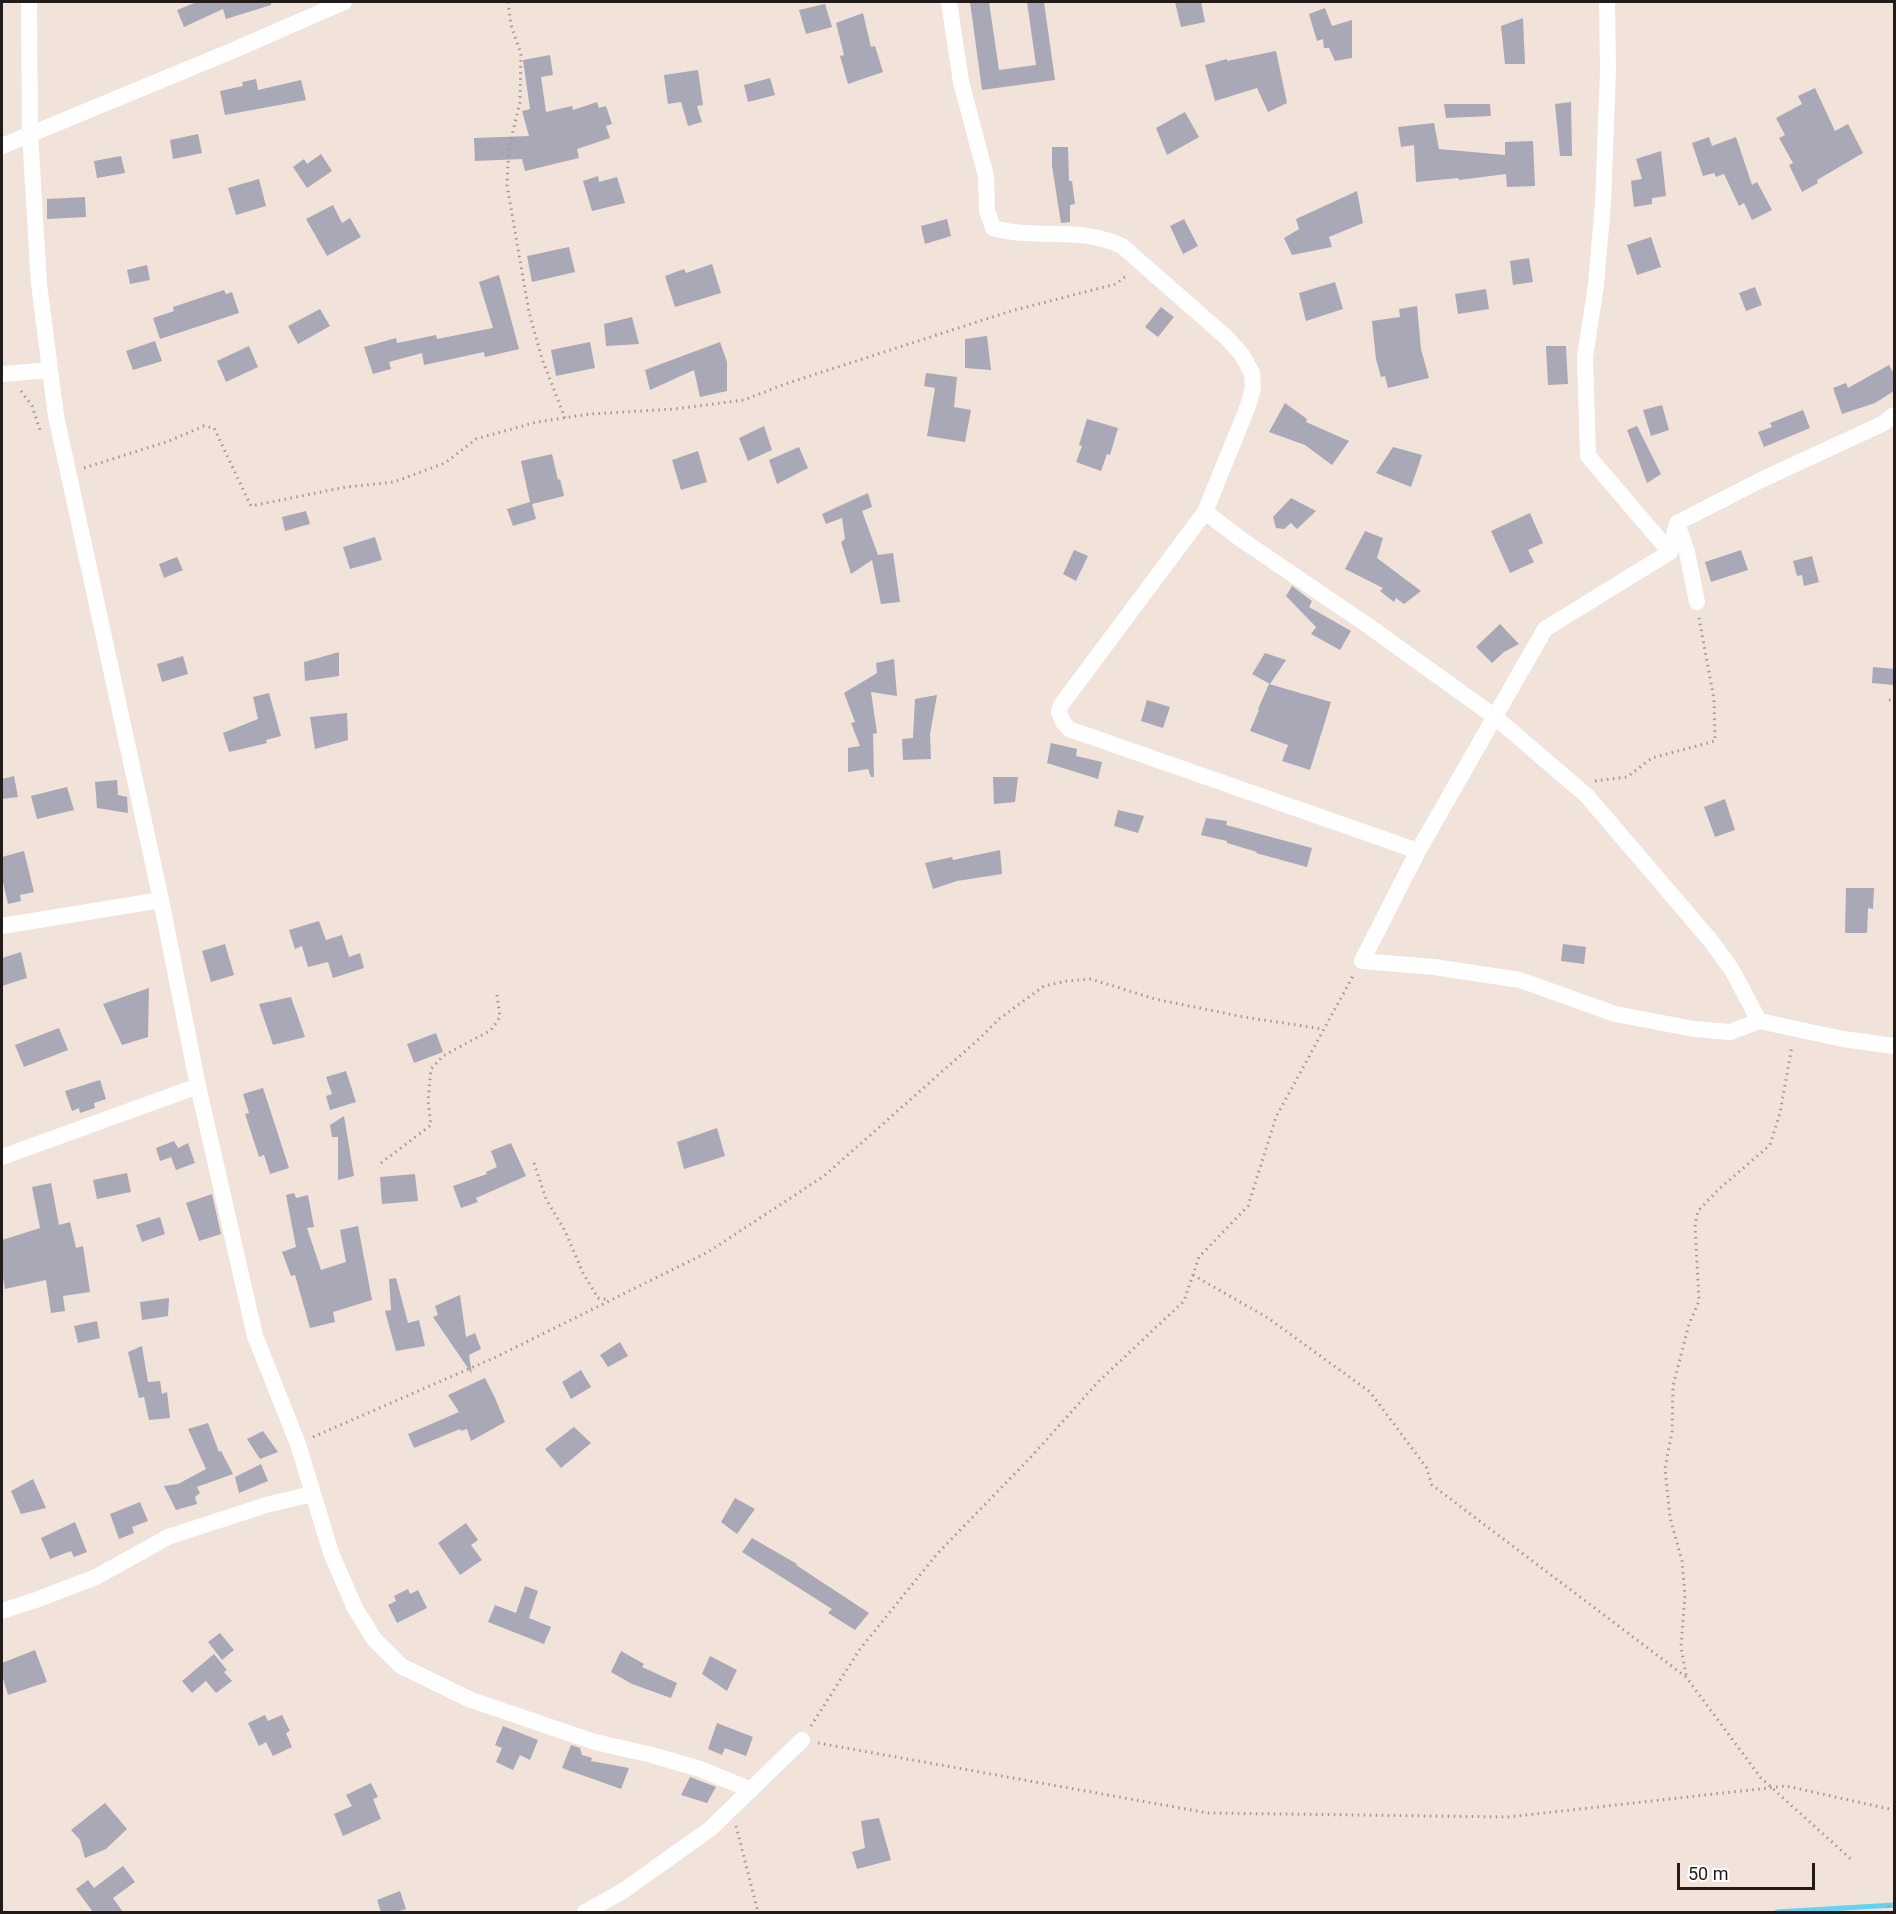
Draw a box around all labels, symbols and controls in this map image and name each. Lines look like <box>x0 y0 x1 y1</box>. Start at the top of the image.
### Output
scale bar <box>1680 1851 1818 1889</box>
text: 50 m <box>1688 1863 1728 1884</box>

